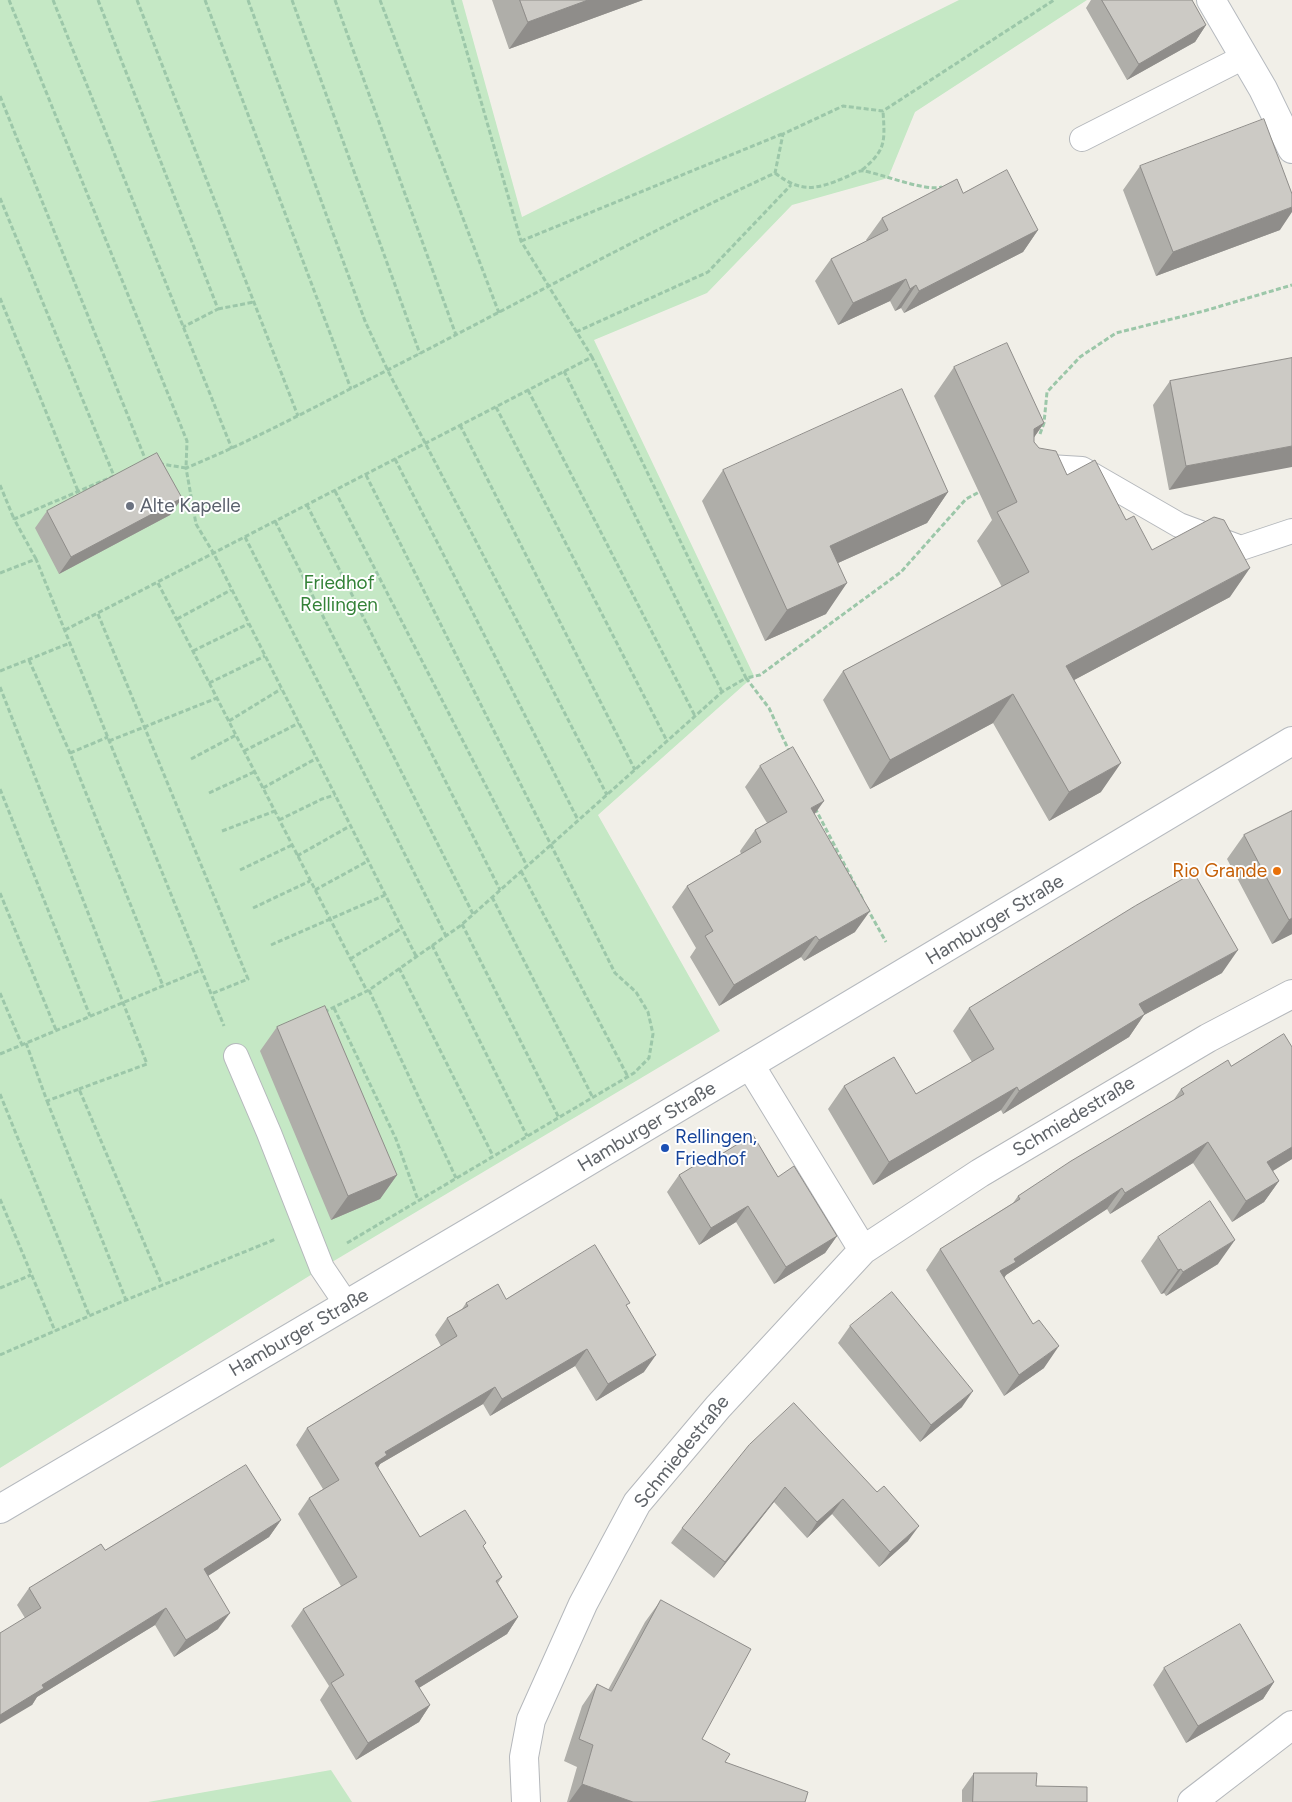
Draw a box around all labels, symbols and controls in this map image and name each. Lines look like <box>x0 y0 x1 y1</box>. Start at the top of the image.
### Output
place label: Alte Kapelle <box>140 495 241 517</box>
marker: Alte Kapelle <box>124 500 136 512</box>
park label: Friedhof Rellingen <box>300 572 378 616</box>
place label: Rio Grande <box>1172 860 1267 882</box>
marker: Rio Grande <box>1271 865 1283 877</box>
street label: Hamburger Straße <box>922 870 1068 970</box>
street label: Schmiedestraße <box>1009 1072 1139 1162</box>
street label: Hamburger Straße <box>574 1077 720 1177</box>
place label: Rellingen, Friedhof <box>675 1126 757 1170</box>
marker: Rellingen, Friedhof <box>659 1142 671 1154</box>
street label: Hamburger Straße <box>225 1284 373 1382</box>
street label: Schmiedestraße <box>630 1391 734 1513</box>

